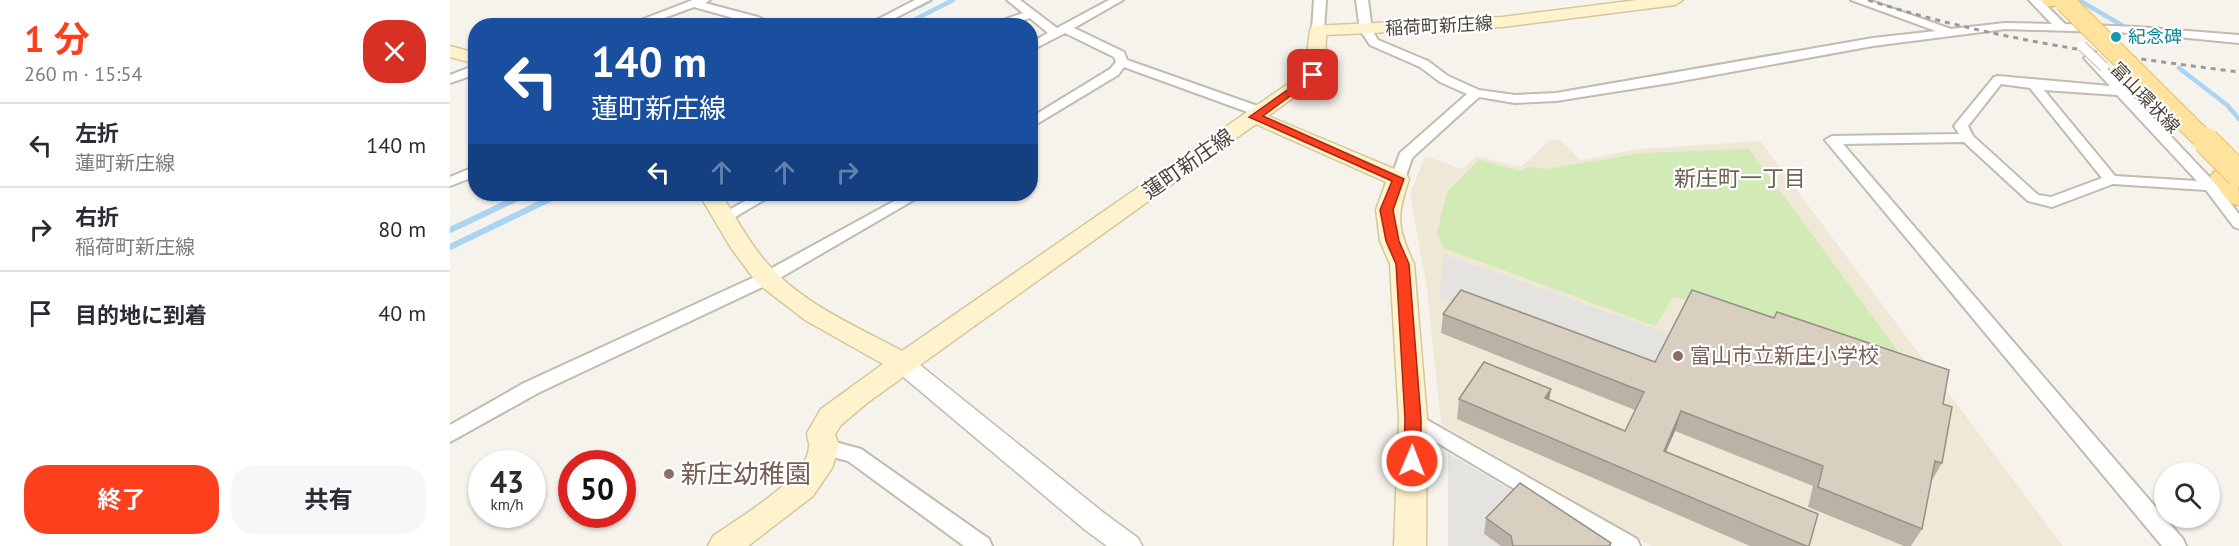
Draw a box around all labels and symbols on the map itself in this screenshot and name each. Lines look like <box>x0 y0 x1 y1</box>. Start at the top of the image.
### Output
street label: 稲荷町新庄線 <box>1384 11 1494 40</box>
place label: 紀念碑 <box>2128 25 2182 48</box>
marker: 紀念碑 <box>2109 30 2123 44</box>
pin <box>1287 49 1338 100</box>
street label: 富山環状線 <box>2106 57 2185 138</box>
street label: 蓮町新庄線 <box>1137 122 1238 205</box>
district label: 新庄町一丁目 <box>1674 164 1806 192</box>
place label: 富山市立新庄小学校 <box>1690 342 1879 369</box>
marker: 富山市立新庄小学校 <box>1671 349 1685 363</box>
position arrow <box>1380 429 1444 493</box>
speed limit sign: 50 <box>558 450 636 528</box>
place label: 新庄幼稚園 <box>681 457 811 490</box>
marker: 新庄幼稚園 <box>662 467 676 481</box>

